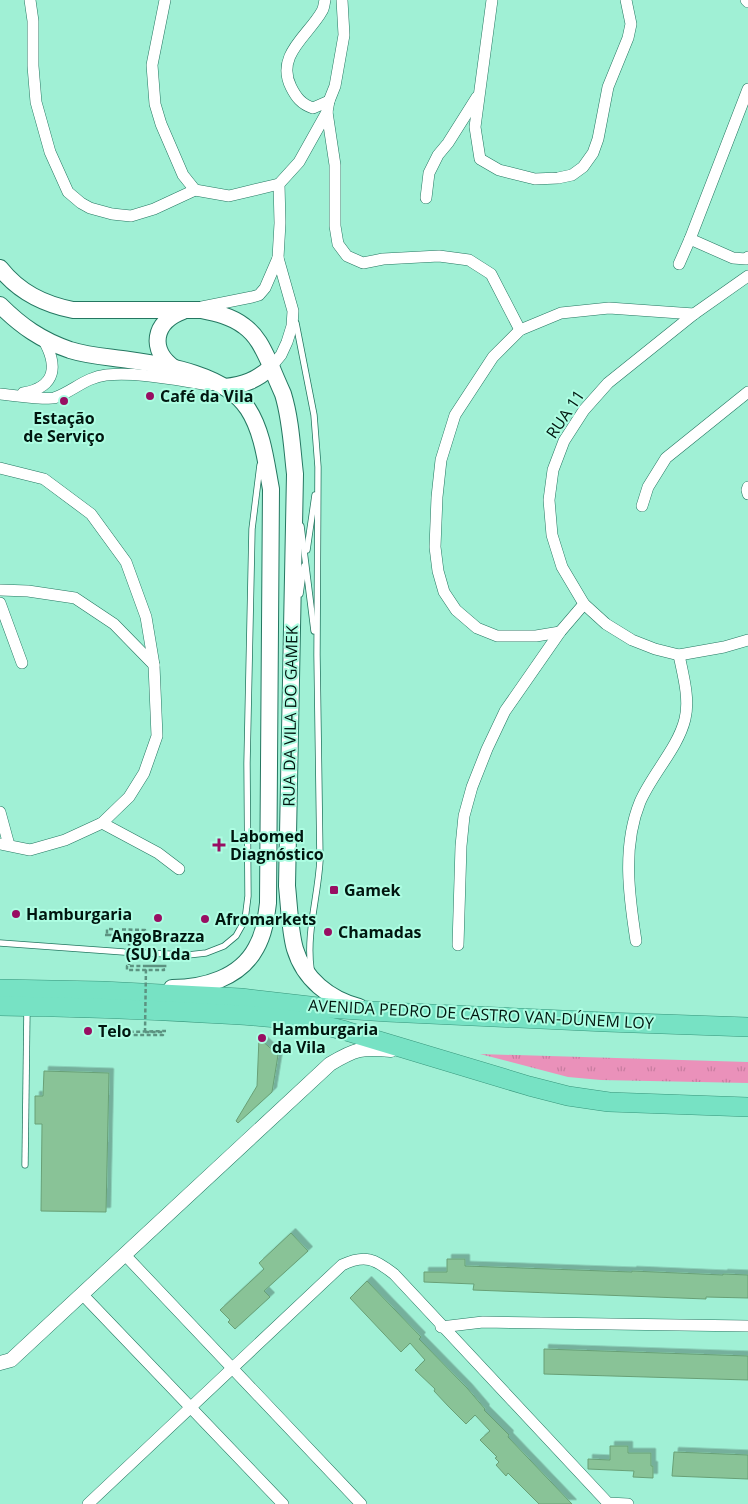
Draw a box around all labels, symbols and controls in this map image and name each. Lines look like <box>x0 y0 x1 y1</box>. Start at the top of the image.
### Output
place label: Café da Vila <box>160 385 253 407</box>
street label: RUA 11 <box>541 385 589 443</box>
marker: Café da Vila <box>144 390 156 402</box>
marker: Estação de Serviço <box>58 395 70 407</box>
place label: Estação de Serviço <box>23 407 105 447</box>
street label: RUA DA VILA DO GAMEK <box>277 625 303 807</box>
place label: Labomed Diagnóstico <box>230 825 324 865</box>
marker: Labomed Diagnóstico <box>212 838 226 852</box>
place label: Gamek <box>344 879 400 901</box>
marker: Gamek <box>328 884 340 896</box>
place label: Hamburgaria <box>26 903 132 925</box>
marker: Hamburgaria <box>10 908 22 920</box>
place label: Afromarkets <box>215 908 316 930</box>
marker: AngoBrazza (SU) Lda <box>152 912 164 924</box>
marker: Afromarkets <box>199 913 211 925</box>
place label: Chamadas <box>338 921 422 943</box>
place label: AngoBrazza (SU) Lda <box>111 925 205 965</box>
marker: Chamadas <box>322 926 334 938</box>
street label: AVENIDA PEDRO DE CASTRO VAN-DÚNEM LOY <box>308 994 654 1034</box>
place label: Hamburgaria da Vila <box>272 1018 378 1058</box>
place label: Telo <box>98 1020 132 1042</box>
marker: Telo <box>82 1025 94 1037</box>
marker: Hamburgaria da Vila <box>256 1032 268 1044</box>

